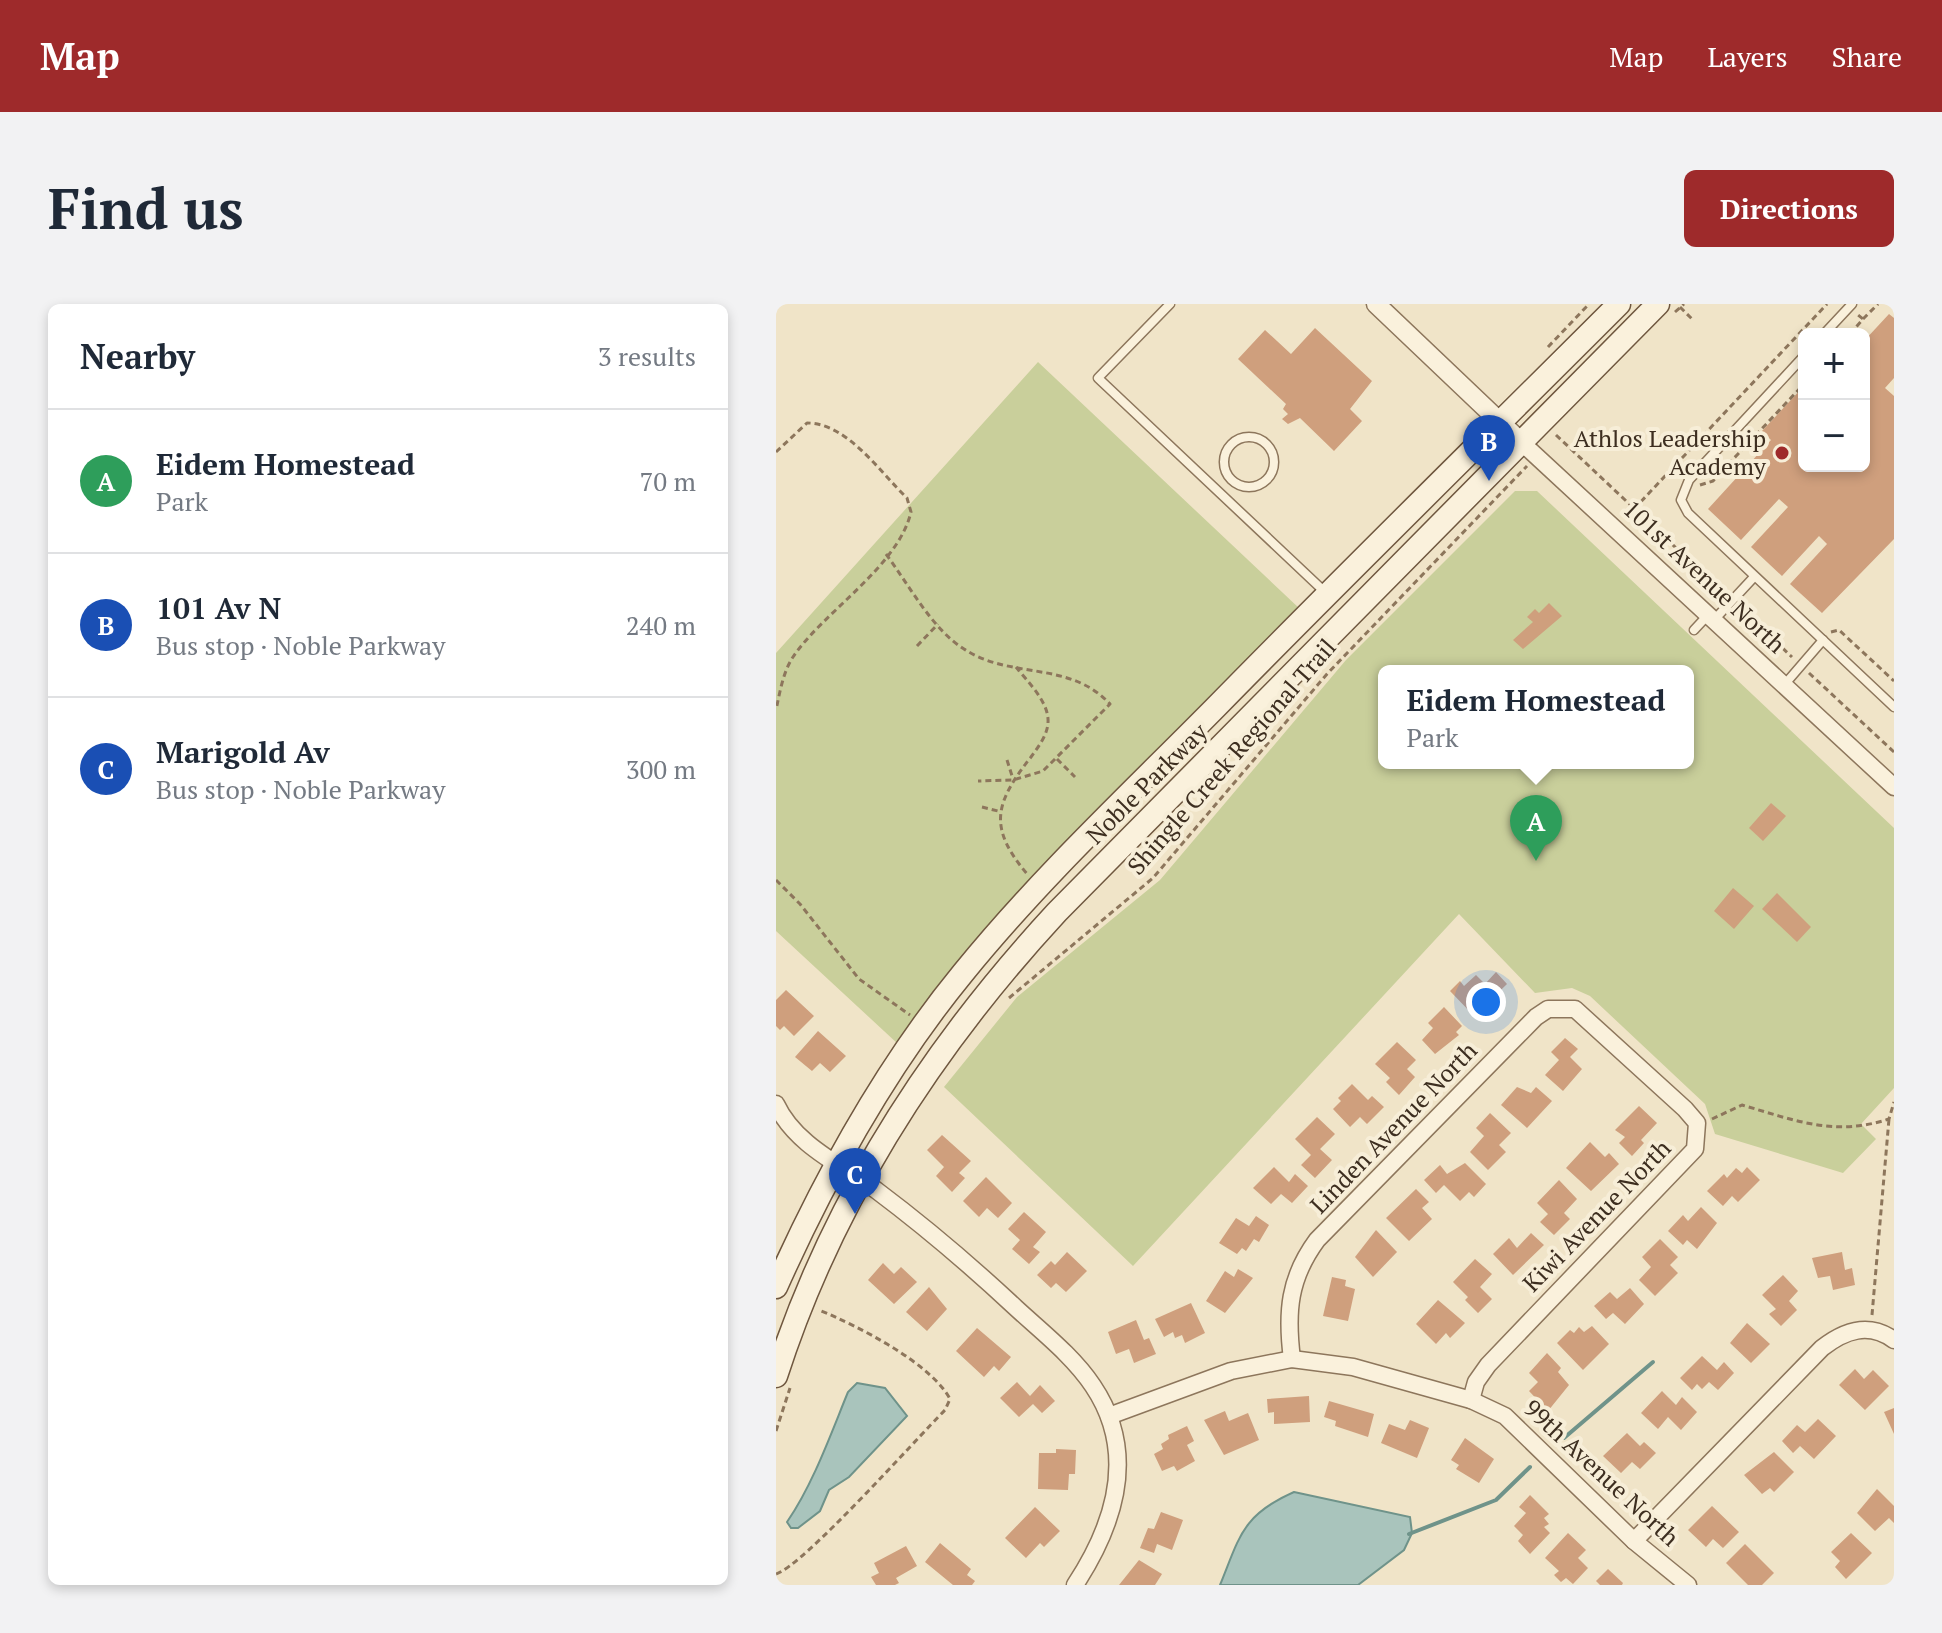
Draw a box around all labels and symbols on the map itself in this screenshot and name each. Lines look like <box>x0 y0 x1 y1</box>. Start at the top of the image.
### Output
pin: B <box>1463 415 1515 481</box>
place label: Athlos Leadership Academy <box>1574 422 1767 482</box>
marker: Athlos Leadership Academy <box>1773 444 1791 462</box>
street label: 101st Avenue North <box>1617 493 1793 660</box>
street label: Shingle Creek Regional Trail <box>1120 632 1343 881</box>
street label: Noble Parkway <box>1079 715 1214 851</box>
pin: A <box>1510 795 1562 861</box>
your location <box>1466 982 1506 1022</box>
street label: Linden Avenue North <box>1303 1034 1484 1220</box>
street label: Kiwi Avenue North <box>1515 1132 1677 1298</box>
pin: C <box>829 1148 881 1214</box>
street label: 99th Avenue North <box>1517 1392 1686 1553</box>

